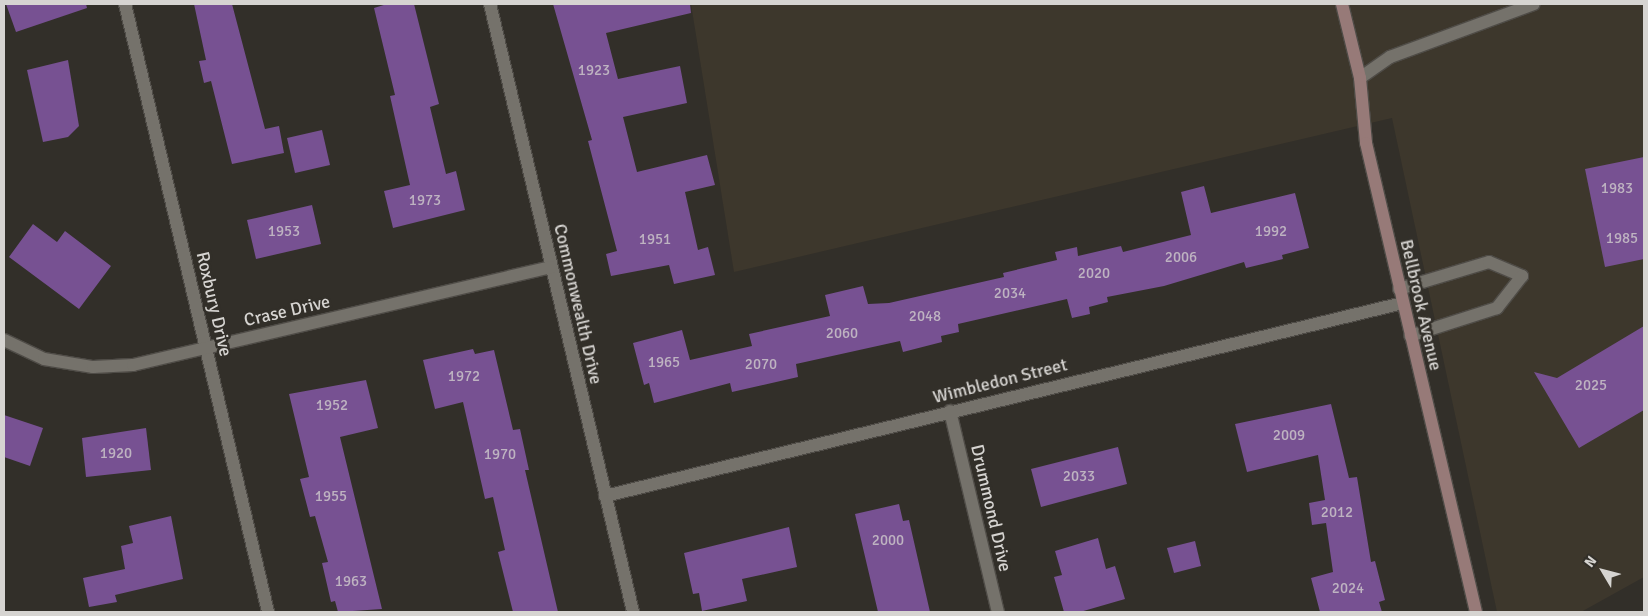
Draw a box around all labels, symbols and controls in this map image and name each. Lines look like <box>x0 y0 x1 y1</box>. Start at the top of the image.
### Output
house number: 1923 <box>578 62 610 80</box>
house number: 1983 <box>1601 180 1633 198</box>
house number: 1973 <box>409 192 441 210</box>
street label: Commonwealth Drive <box>549 222 607 386</box>
house number: 1953 <box>268 223 300 241</box>
house number: 1992 <box>1255 223 1287 241</box>
house number: 1985 <box>1606 230 1638 248</box>
house number: 1951 <box>639 231 671 249</box>
street label: Bellbrook Avenue <box>1395 237 1447 373</box>
street label: Roxbury Drive <box>191 249 237 359</box>
house number: 2006 <box>1165 249 1197 267</box>
house number: 2020 <box>1078 265 1110 283</box>
house number: 2034 <box>994 285 1026 303</box>
street label: Crase Drive <box>242 291 332 331</box>
house number: 2048 <box>909 308 941 326</box>
house number: 2060 <box>826 325 858 343</box>
house number: 1965 <box>648 354 680 372</box>
street label: Wimbledon Street <box>931 354 1069 408</box>
house number: 2070 <box>745 356 777 374</box>
house number: 1972 <box>448 368 480 386</box>
house number: 2025 <box>1575 377 1607 395</box>
house number: 1952 <box>316 397 348 415</box>
house number: 2009 <box>1273 427 1305 445</box>
street label: Drummond Drive <box>966 442 1016 574</box>
house number: 1920 <box>100 445 132 463</box>
house number: 1970 <box>484 446 516 464</box>
house number: 2033 <box>1063 468 1095 486</box>
house number: 1955 <box>315 488 347 506</box>
house number: 2012 <box>1321 504 1353 522</box>
house number: 2000 <box>872 532 904 550</box>
north arrow <box>1578 546 1628 596</box>
text: N <box>1581 553 1600 571</box>
house number: 1963 <box>335 573 367 591</box>
house number: 2024 <box>1332 580 1364 598</box>

